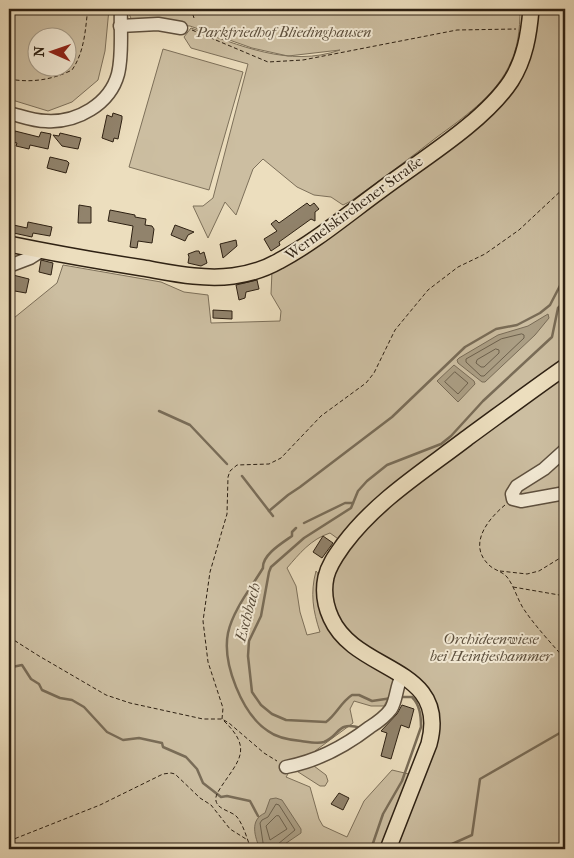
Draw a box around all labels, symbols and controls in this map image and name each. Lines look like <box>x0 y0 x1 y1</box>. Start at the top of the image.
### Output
park label: Parkfriedhof Bliedinghausen <box>196 23 372 41</box>
north arrow <box>28 28 78 78</box>
text: N <box>31 46 48 57</box>
street label: Wermelskirchener Straße <box>281 152 427 265</box>
water label: Eschbach <box>230 581 264 644</box>
park label: Orchideenwiese bei Heintjeshammer <box>430 630 553 665</box>

